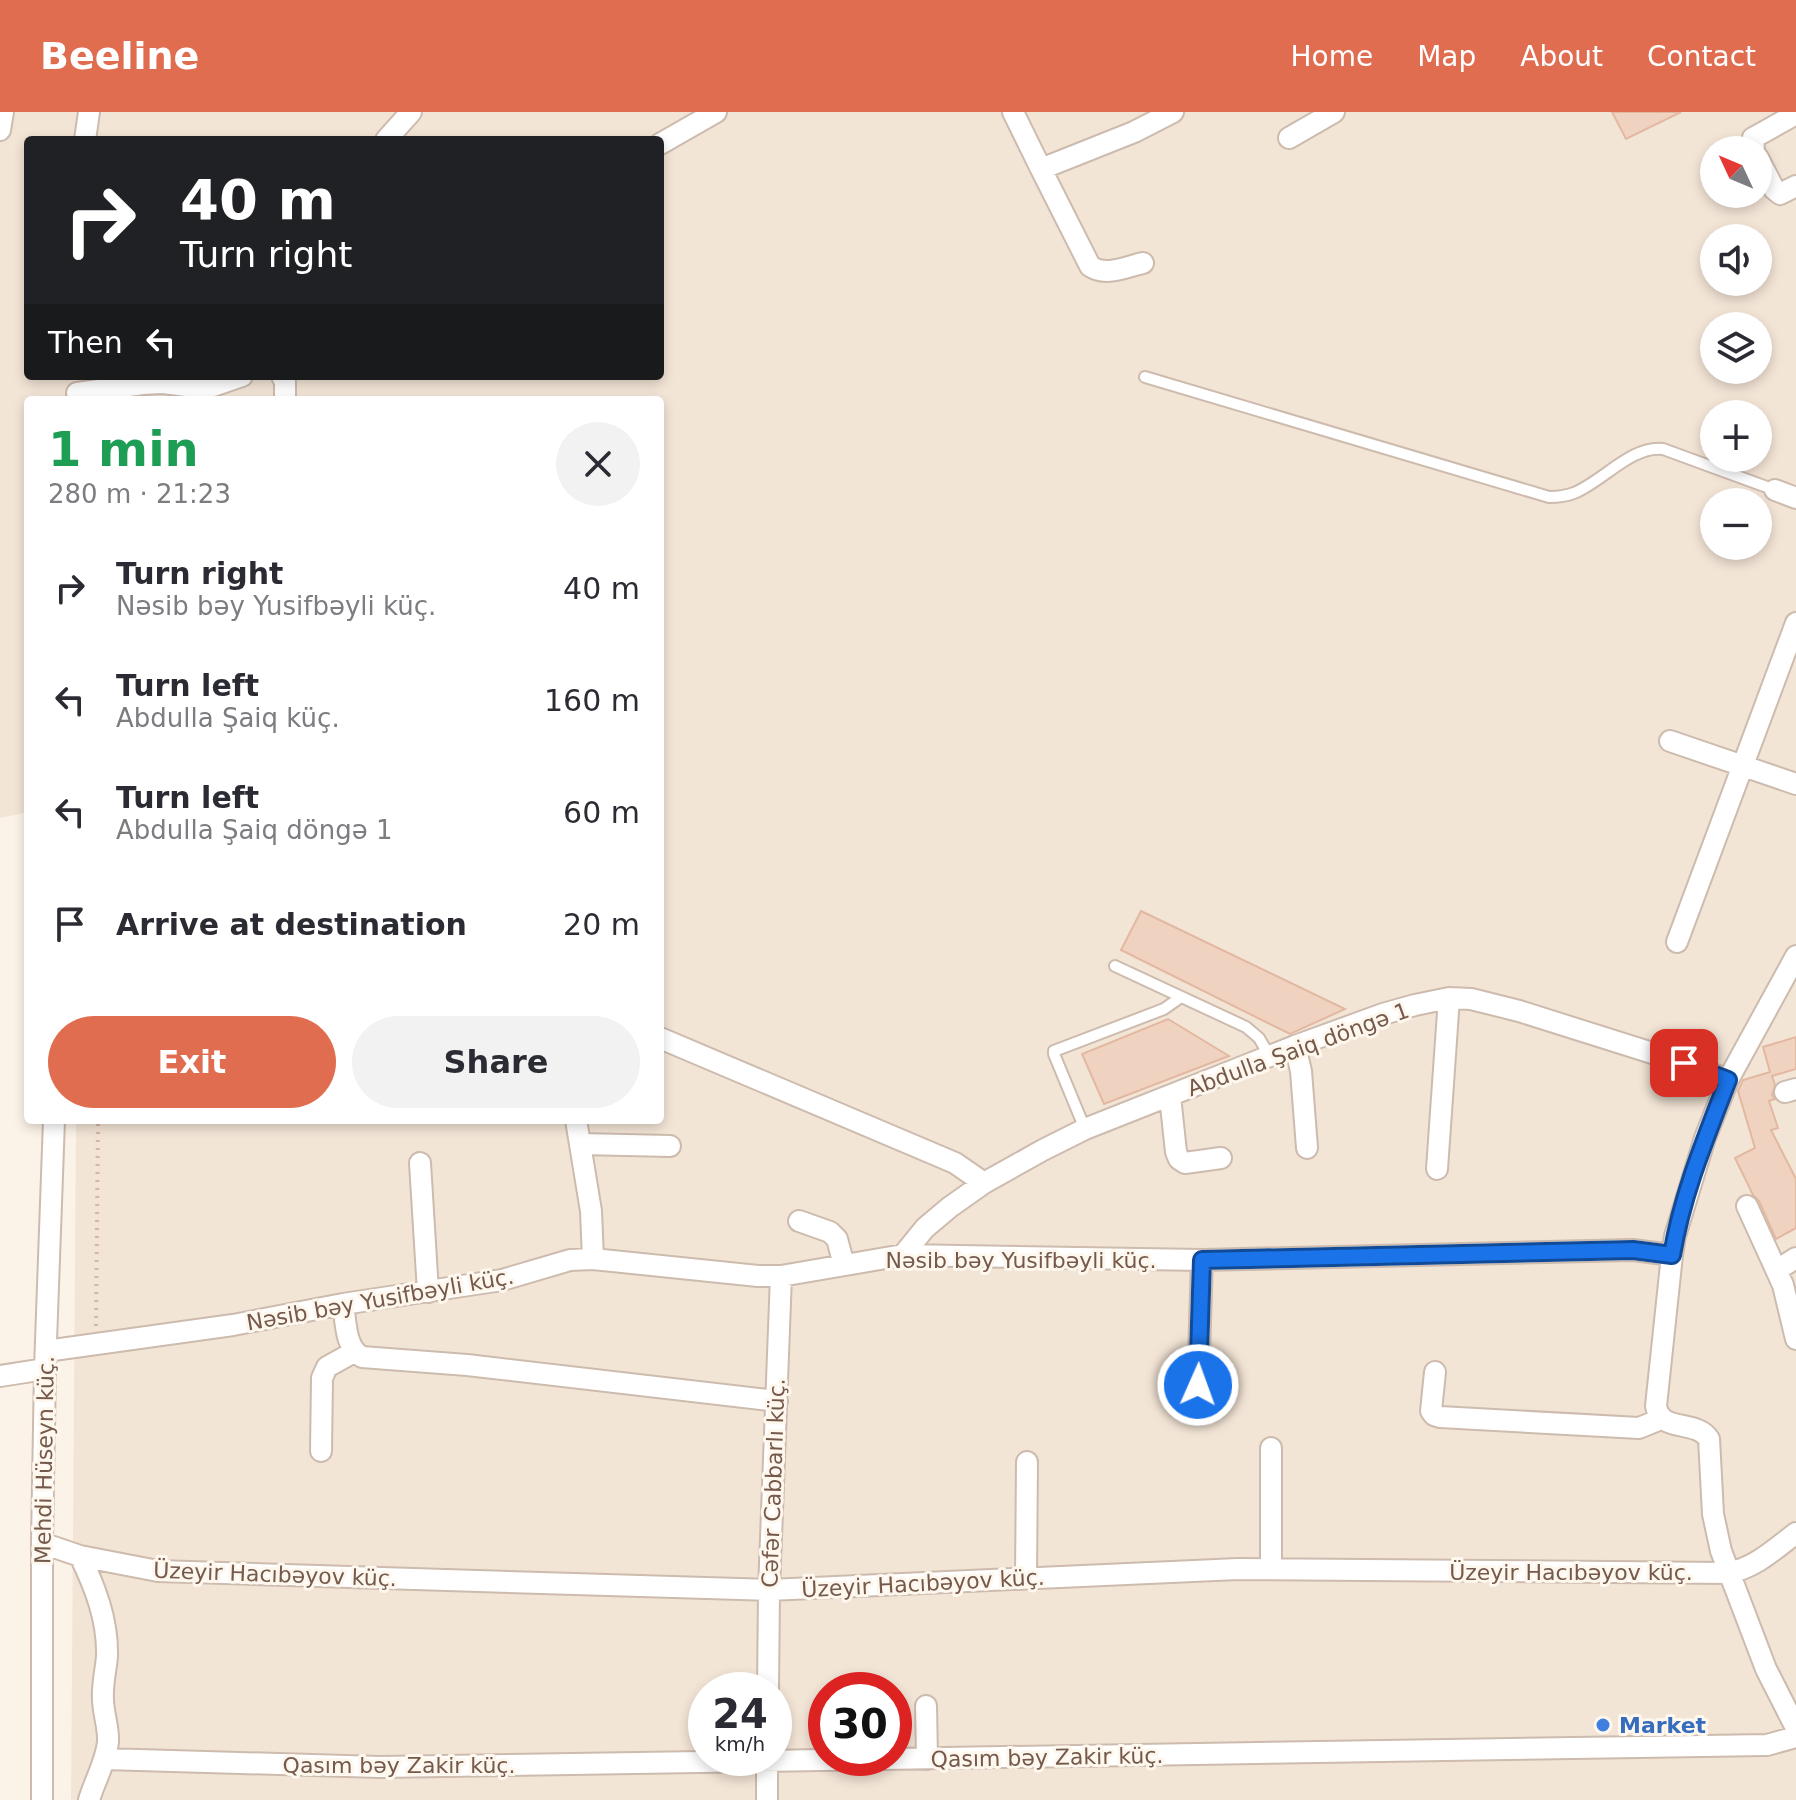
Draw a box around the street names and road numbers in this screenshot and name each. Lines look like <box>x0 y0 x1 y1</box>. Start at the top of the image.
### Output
street label: Abdulla Şaiq döngə 1 <box>1184 998 1412 1101</box>
street label: Nəsib bəy Yusifbəyli küç. <box>885 1248 1157 1273</box>
street label: Nəsib bəy Yusifbəyli küç. <box>244 1264 516 1335</box>
street label: Mehdi Hüseyn küç. <box>30 1356 59 1564</box>
street label: Cəfər Cabbarlı küç. <box>757 1378 790 1588</box>
street label: Üzeyir Hacıbəyov küç. <box>153 1558 397 1591</box>
street label: Üzeyir Hacıbəyov küç. <box>1449 1560 1693 1585</box>
street label: Üzeyir Hacıbəyov küç. <box>801 1565 1045 1602</box>
street label: Qasım bəy Zakir küç. <box>930 1743 1164 1772</box>
street label: Qasım bəy Zakir küç. <box>283 1753 515 1778</box>

